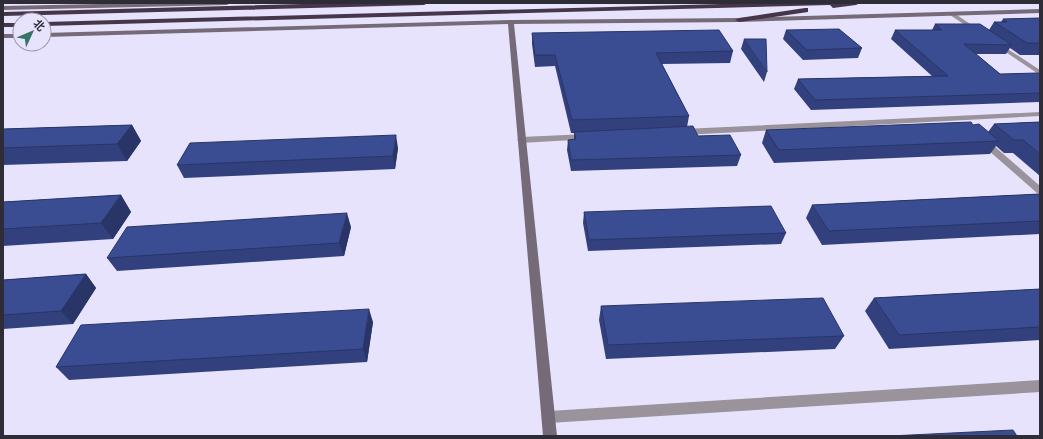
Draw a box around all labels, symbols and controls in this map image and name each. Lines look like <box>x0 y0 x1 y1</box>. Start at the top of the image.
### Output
north arrow <box>12 12 52 52</box>
text: 北 <box>30 16 48 34</box>

